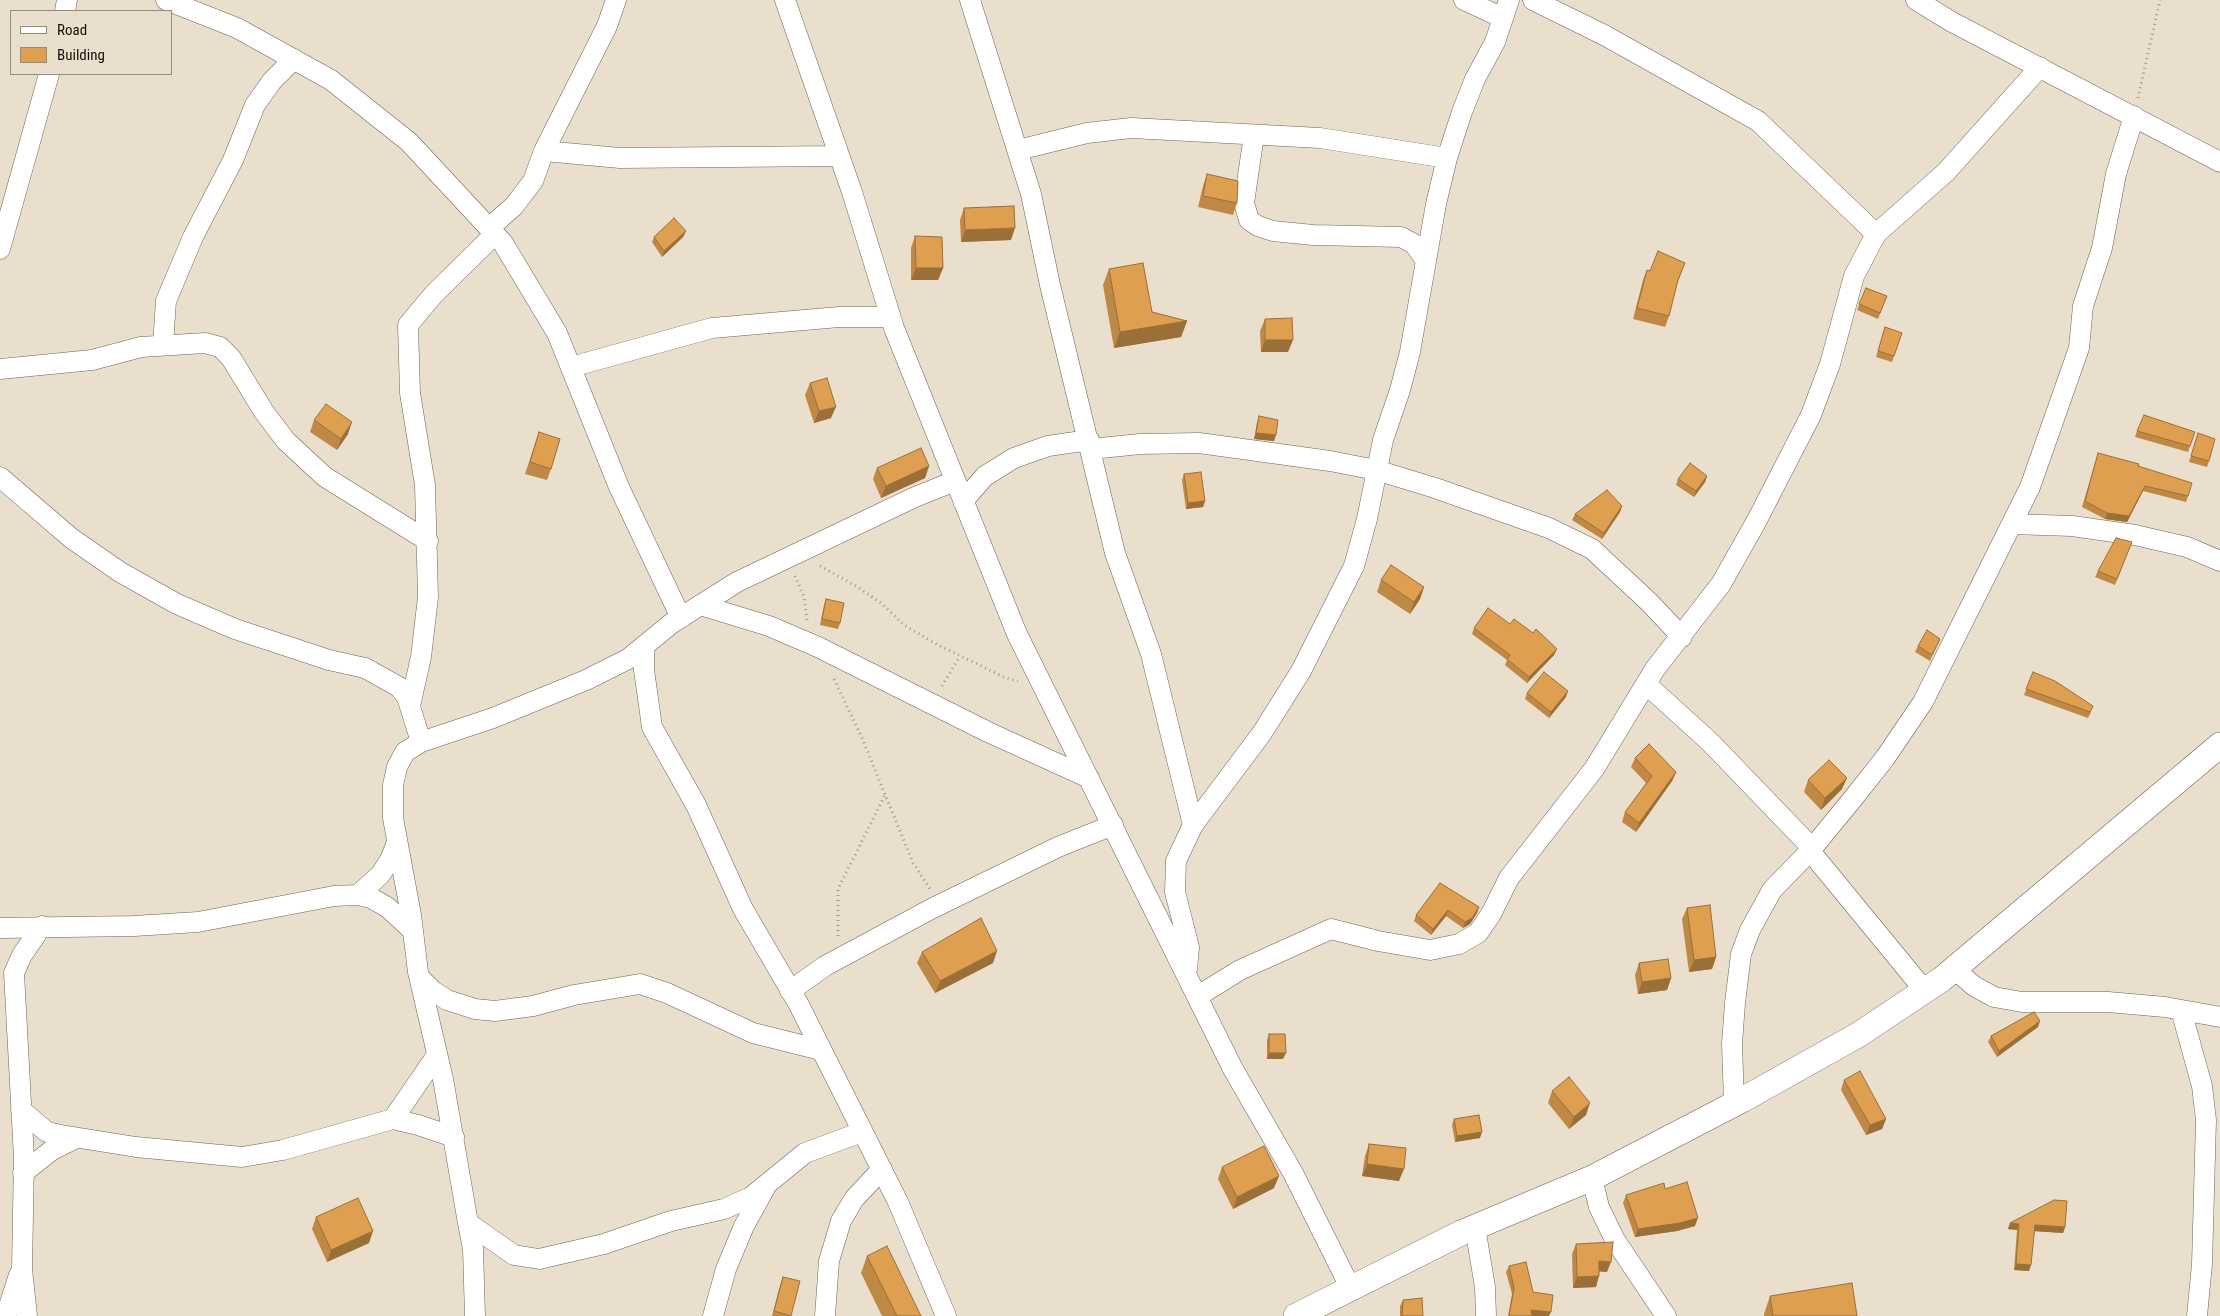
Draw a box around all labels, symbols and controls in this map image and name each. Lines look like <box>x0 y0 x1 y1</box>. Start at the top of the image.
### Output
legend <box>10 10 172 75</box>
text: Road <box>57 21 87 39</box>
text: Building <box>57 46 105 64</box>

